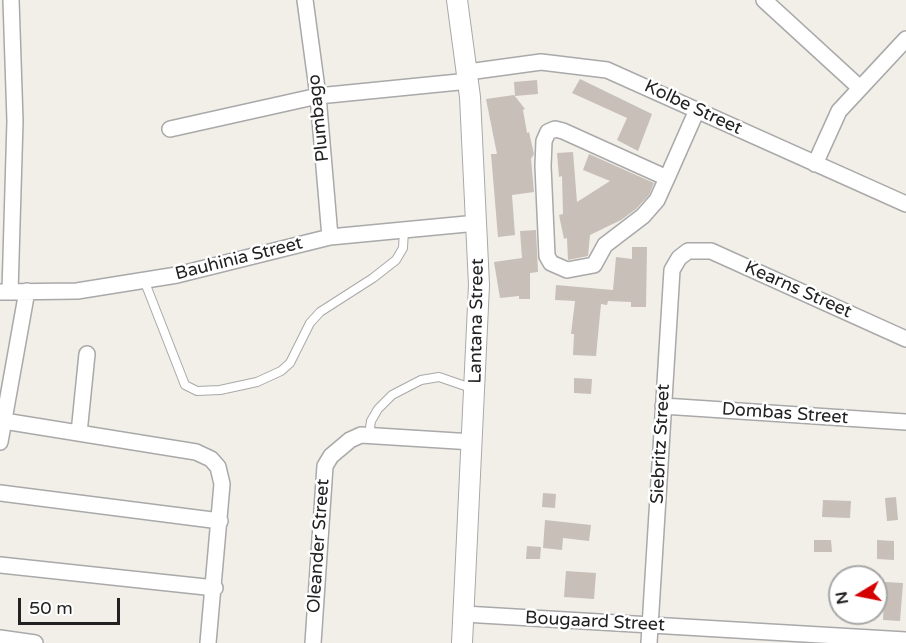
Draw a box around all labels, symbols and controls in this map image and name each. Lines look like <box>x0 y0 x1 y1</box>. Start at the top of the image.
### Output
street label: Plumbago <box>304 73 334 163</box>
street label: Kolbe Street <box>641 76 745 140</box>
street label: Bauhinia Street <box>173 233 305 285</box>
street label: Kearns Street <box>741 257 855 323</box>
street label: Lantana Street <box>465 258 489 384</box>
street label: Siebritz Street <box>647 383 675 505</box>
street label: Dombas Street <box>721 399 849 429</box>
street label: Oleander Street <box>304 478 334 614</box>
north arrow <box>828 565 888 625</box>
scale bar <box>21 586 123 624</box>
text: N <box>831 590 853 606</box>
text: 50 m <box>29 597 73 619</box>
street label: Bougaard Street <box>525 608 665 636</box>

